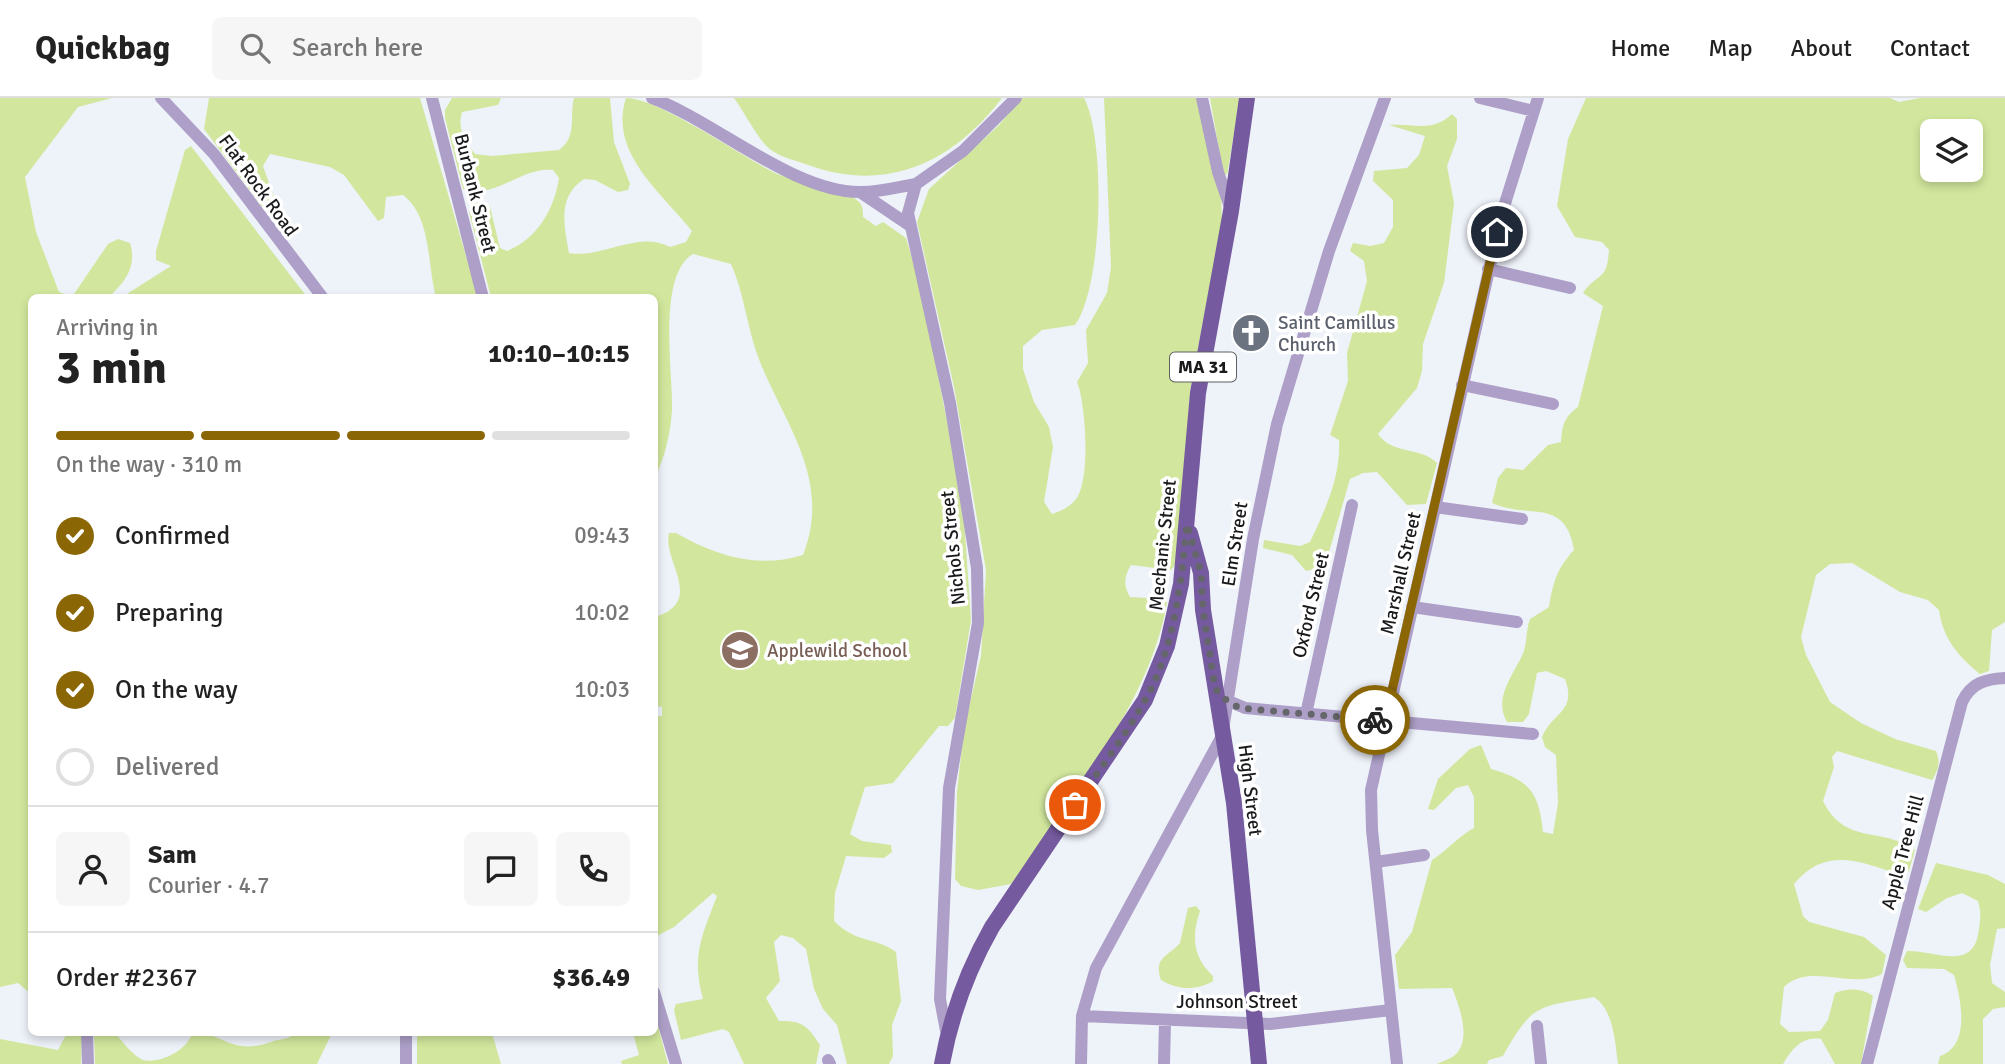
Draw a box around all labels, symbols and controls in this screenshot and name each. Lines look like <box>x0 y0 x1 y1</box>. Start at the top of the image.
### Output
search box <box>212 17 702 80</box>
text: Quickbag <box>35 28 170 69</box>
icon: search <box>236 29 274 67</box>
text: Search here <box>292 32 423 64</box>
text: Home <box>1610 33 1670 63</box>
text: Map <box>1708 33 1753 63</box>
text: About <box>1791 33 1852 63</box>
text: Contact <box>1890 33 1970 63</box>
map controls <box>1920 119 1983 182</box>
button: layers <box>1920 119 1983 182</box>
street label: Flat Rock Road <box>213 130 303 241</box>
street label: Burbank Street <box>449 131 502 256</box>
pin <box>1467 202 1527 262</box>
icon: home <box>1478 213 1516 251</box>
place label: Saint Camillus Church <box>1278 311 1395 357</box>
church icon: Saint Camillus Church <box>1230 312 1272 354</box>
text: Arriving in <box>56 313 158 342</box>
text: 10:10–10:15 <box>488 338 630 370</box>
text: 3 min <box>56 340 167 396</box>
road number: MA 31 <box>1170 353 1236 382</box>
text: On the way · 310 m <box>56 450 242 479</box>
street label: Mechanic Street <box>1144 478 1182 612</box>
street label: Nichols Street <box>935 489 971 606</box>
street label: Elm Street <box>1216 500 1254 588</box>
street label: Marshall Street <box>1375 509 1427 637</box>
icon: check <box>56 517 94 555</box>
text: Confirmed <box>115 520 230 552</box>
text: 09:43 <box>574 521 630 550</box>
street label: Oxford Street <box>1287 550 1335 660</box>
icon: check <box>56 594 94 632</box>
text: Preparing <box>115 597 223 629</box>
text: 10:02 <box>574 598 630 627</box>
school or university icon: Applewild School <box>719 629 761 671</box>
place label: Applewild School <box>767 639 907 663</box>
icon: check <box>56 671 94 709</box>
text: On the way <box>115 674 238 706</box>
text: 10:03 <box>574 675 630 704</box>
courier <box>1340 685 1410 755</box>
icon: bike <box>1356 701 1394 739</box>
street label: High Street <box>1232 743 1268 838</box>
text: Delivered <box>115 751 220 783</box>
pin <box>1045 775 1105 835</box>
icon: bag <box>1056 786 1094 824</box>
street label: Apple Tree Hill <box>1876 792 1930 912</box>
button: person <box>56 832 130 906</box>
button: chat <box>464 832 538 906</box>
button: phone <box>556 832 630 906</box>
text: Sam <box>148 839 197 871</box>
text: Courier · 4.7 <box>148 871 269 900</box>
text: Order #2367 <box>56 962 197 994</box>
text: $36.49 <box>552 962 630 994</box>
street label: Johnson Street <box>1176 990 1298 1014</box>

